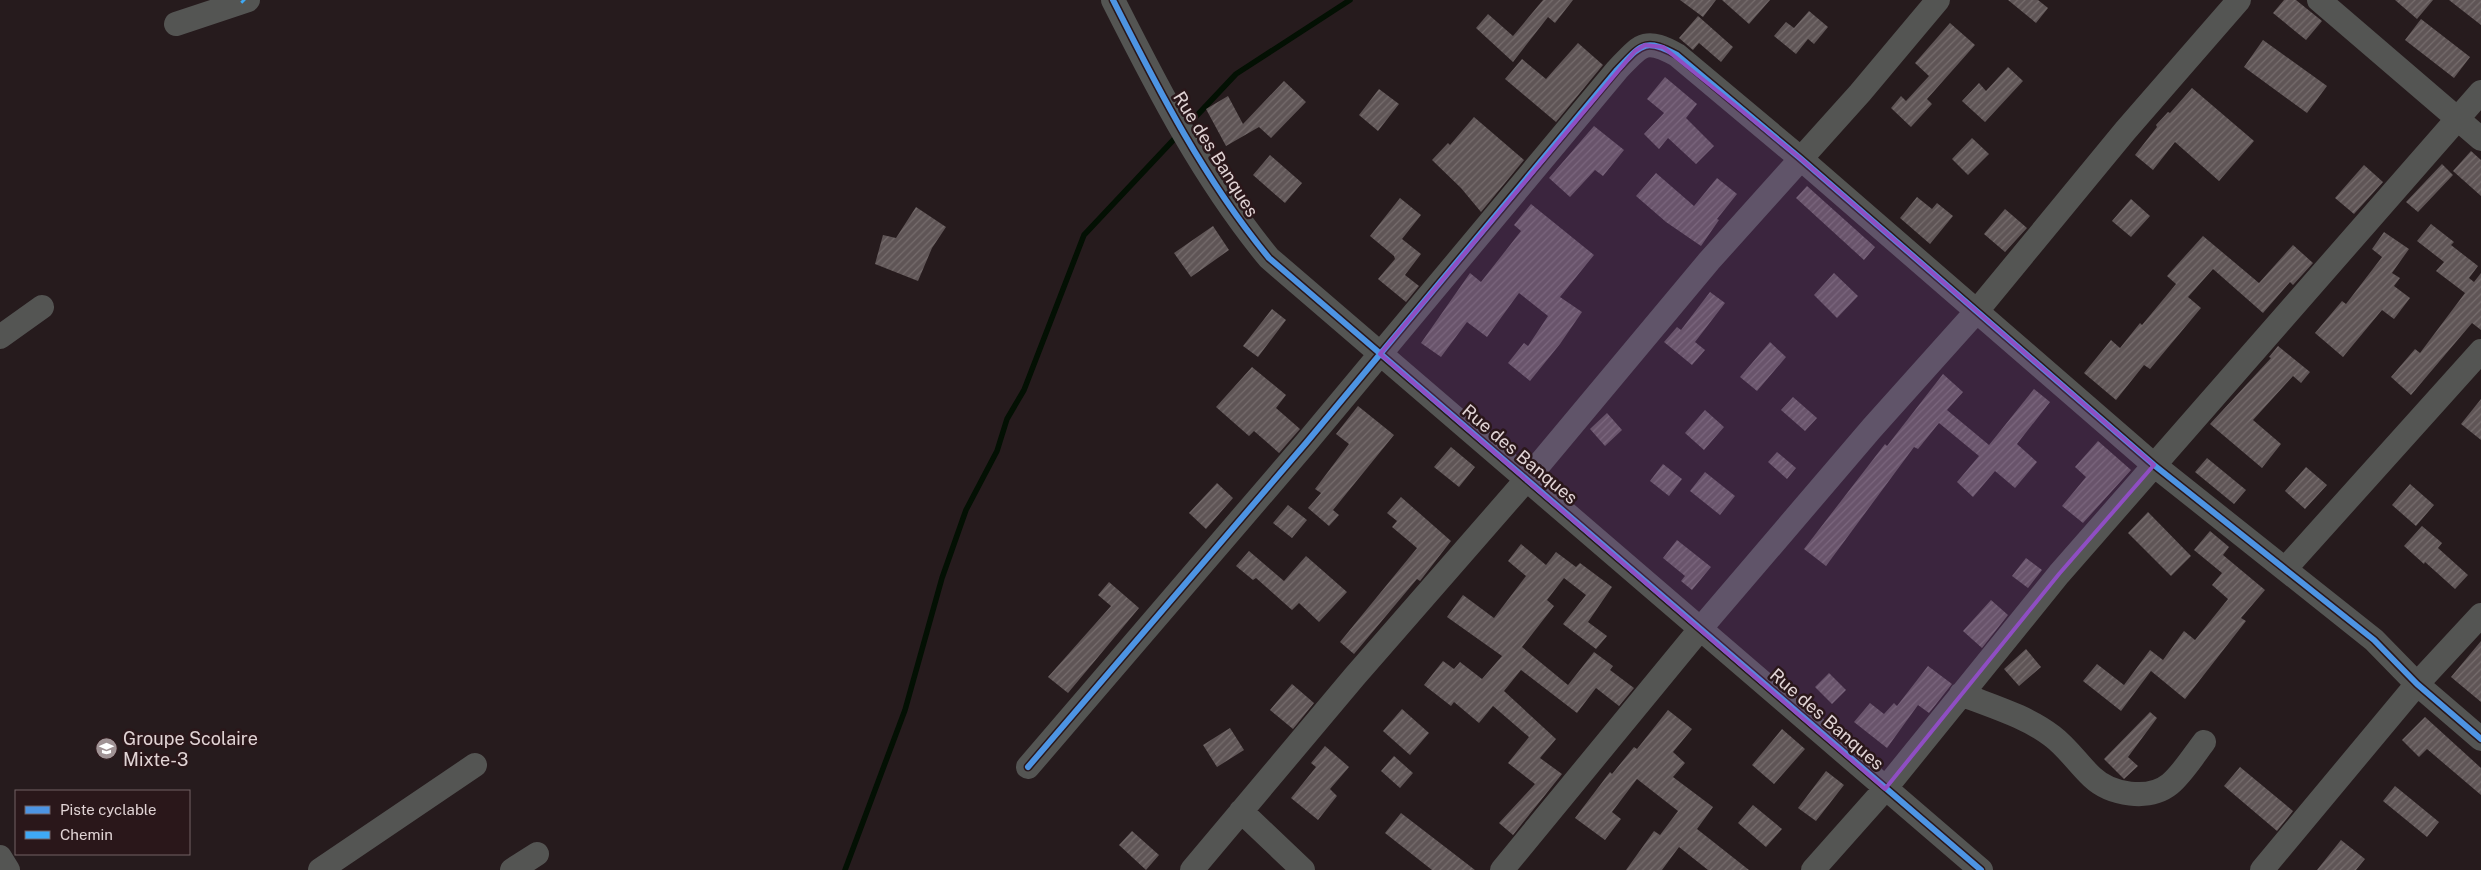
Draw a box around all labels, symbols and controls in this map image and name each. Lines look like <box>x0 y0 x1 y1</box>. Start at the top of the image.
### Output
street label: Rue des Banques <box>1169 87 1263 221</box>
street label: Rue des Banques <box>1458 400 1582 508</box>
street label: Rue des Banques <box>1766 664 1888 774</box>
place label: Groupe Scolaire Mixte-3 <box>123 728 258 770</box>
school or university icon: Groupe Scolaire Mixte-3 <box>95 736 119 760</box>
legend <box>15 790 190 855</box>
text: Piste cyclable <box>60 801 157 818</box>
text: Chemin <box>60 826 113 843</box>

